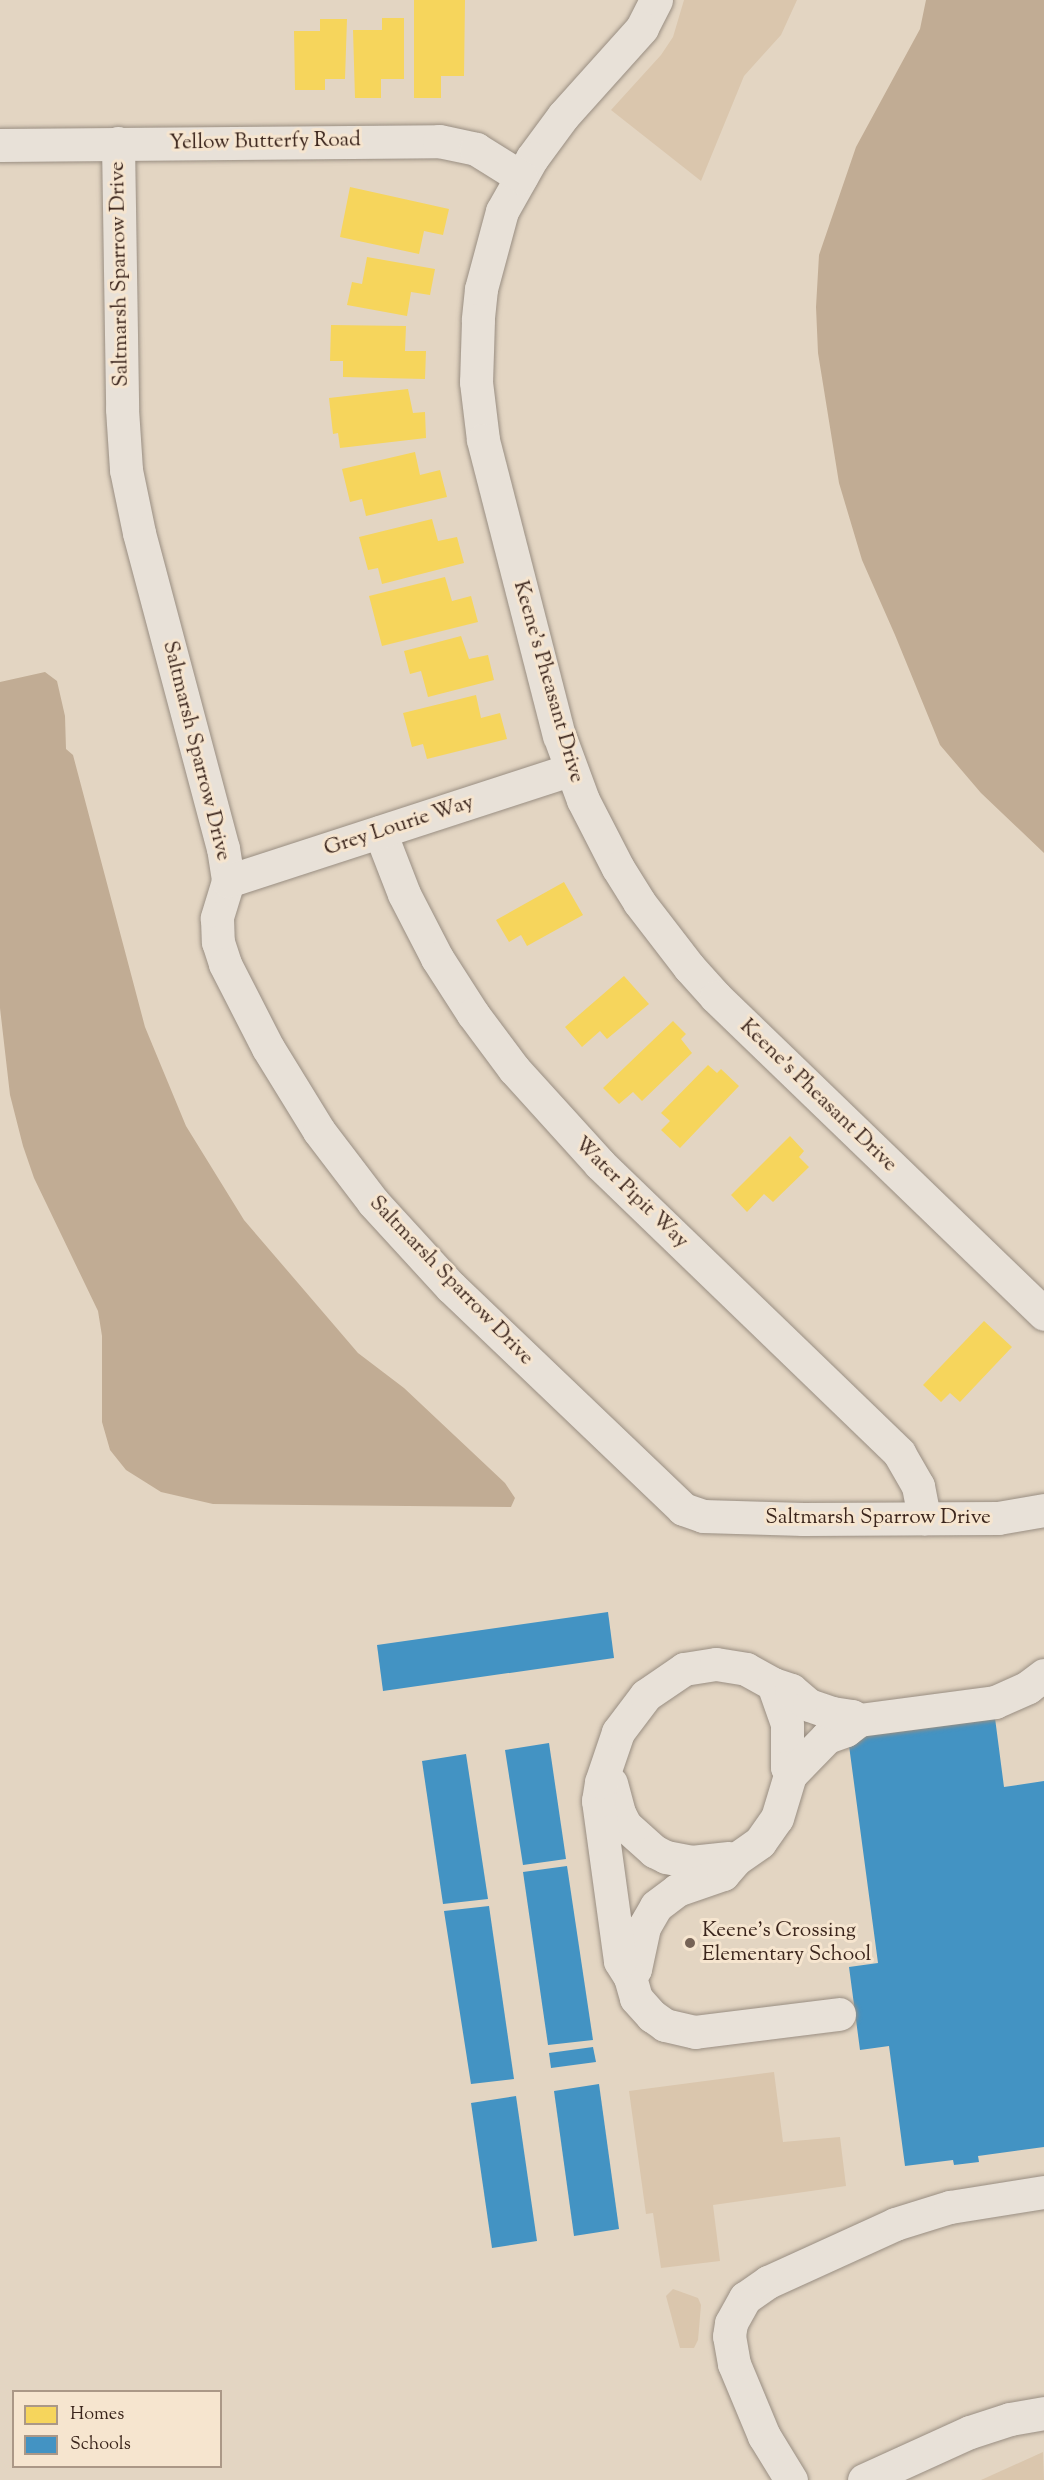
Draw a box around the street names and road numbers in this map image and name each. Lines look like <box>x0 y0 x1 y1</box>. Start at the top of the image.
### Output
street label: Yellow Butterfy Road <box>169 128 361 156</box>
street label: Saltmarsh Sparrow Drive <box>105 161 135 387</box>
street label: Keene's Pheasant Drive <box>507 578 589 786</box>
street label: Saltmarsh Sparrow Drive <box>156 639 236 863</box>
street label: Grey Lourie Way <box>321 790 477 862</box>
street label: Keene's Pheasant Drive <box>734 1014 902 1178</box>
street label: Water Pipit Way <box>569 1132 693 1254</box>
street label: Saltmarsh Sparrow Drive <box>364 1191 538 1371</box>
street label: Saltmarsh Sparrow Drive <box>765 1505 991 1531</box>

